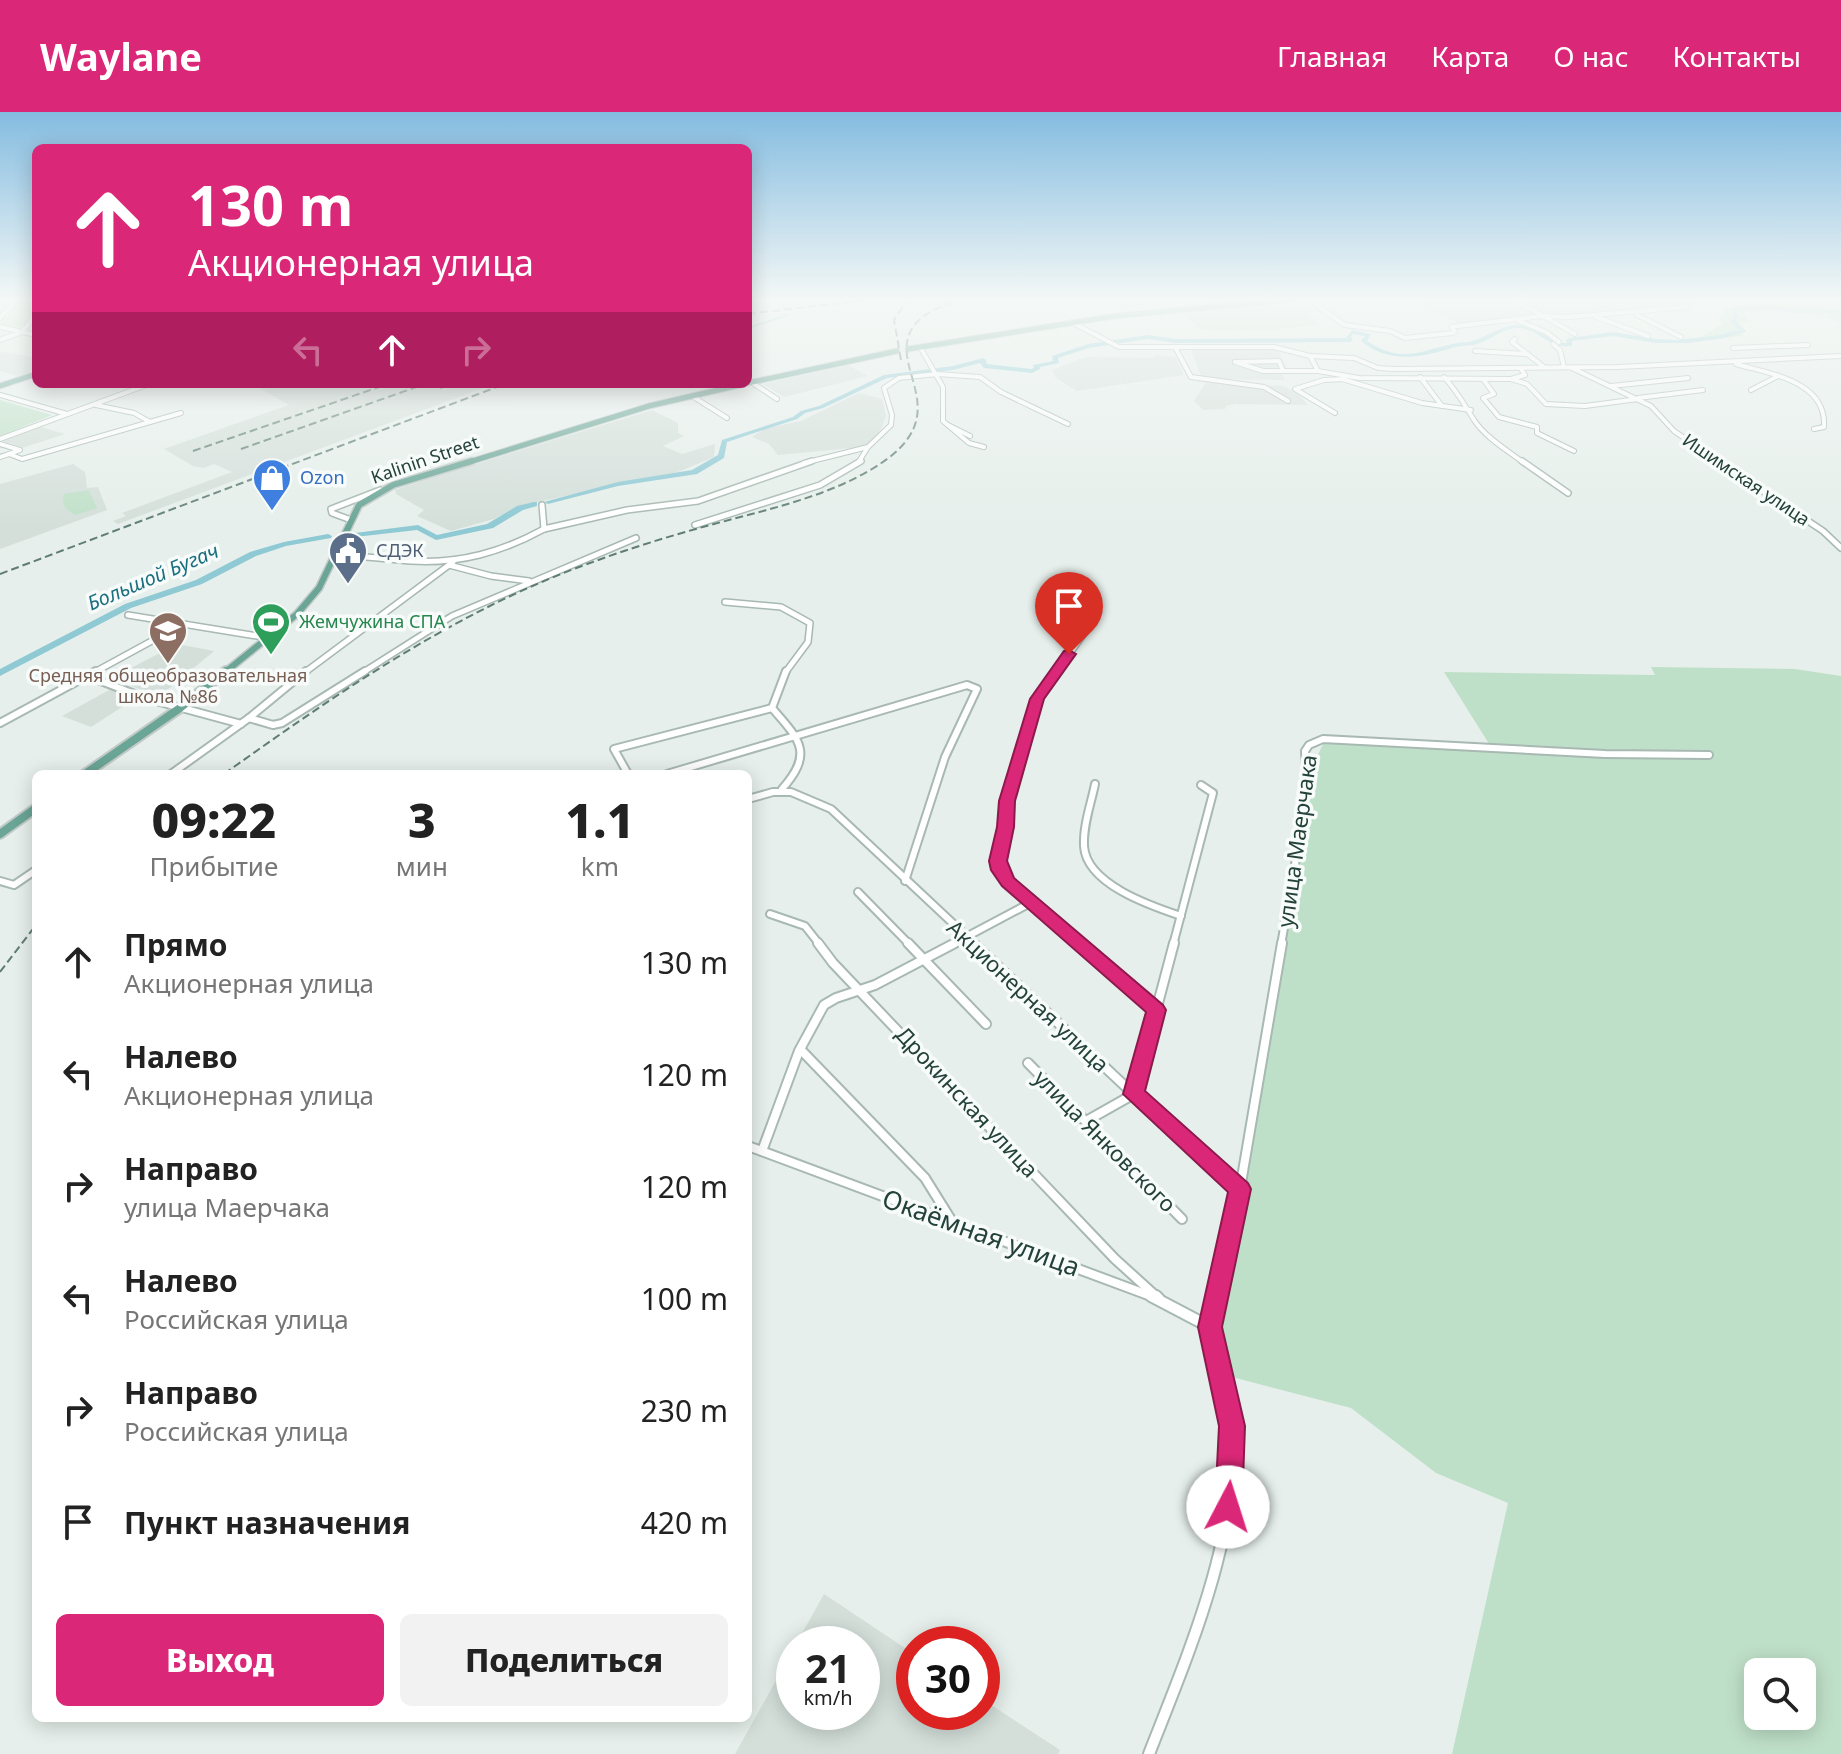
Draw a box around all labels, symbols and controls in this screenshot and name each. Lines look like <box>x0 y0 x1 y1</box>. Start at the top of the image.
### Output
text: Waylane <box>40 30 202 82</box>
text: Главная <box>1277 37 1387 75</box>
text: Карта <box>1431 37 1509 75</box>
text: О нас <box>1553 37 1629 75</box>
text: Контакты <box>1673 37 1801 75</box>
text: 130 m <box>188 166 353 242</box>
icon: ahead <box>56 176 160 280</box>
text: Акционерная улица <box>188 238 534 287</box>
icon: left <box>286 328 330 372</box>
icon: ahead <box>370 328 414 372</box>
icon: right <box>454 328 498 372</box>
street label: Ишимская улица <box>1678 428 1815 531</box>
street label: Kalinin Street <box>368 429 482 489</box>
shop icon: Ozon <box>251 457 293 512</box>
place label: Ozon <box>300 465 345 489</box>
public building icon: СДЭК <box>327 530 369 585</box>
water label: Большой Бугач <box>83 537 223 616</box>
place label: СДЭК <box>376 538 424 562</box>
pin <box>1035 572 1103 654</box>
icon: arrive <box>1047 584 1091 628</box>
sports icon: Жемчужина СПА <box>250 601 292 656</box>
place label: Жемчужина СПА <box>299 609 446 633</box>
school or university icon: Средняя общеобразовательная школа №86 <box>147 610 189 665</box>
place label: Средняя общеобразовательная школа №86 <box>29 663 307 708</box>
street label: улица Маерчака <box>1269 753 1323 929</box>
text: 09:22 <box>152 787 276 852</box>
text: 3 <box>408 787 436 852</box>
text: 1.1 <box>565 787 635 852</box>
text: Прибытие <box>149 848 278 884</box>
text: мин <box>396 848 448 884</box>
text: km <box>581 848 619 884</box>
street label: Акционерная улица <box>941 912 1116 1078</box>
text: Прямо <box>124 924 228 965</box>
icon: ahead <box>56 940 100 984</box>
text: 130 m <box>641 942 728 983</box>
text: Акционерная улица <box>124 965 374 1001</box>
street label: Дрокинская улица <box>890 1019 1046 1183</box>
text: Налево <box>124 1036 238 1077</box>
icon: left <box>56 1052 100 1096</box>
text: 120 m <box>641 1054 728 1095</box>
street label: улица Янковского <box>1028 1063 1183 1218</box>
text: Акционерная улица <box>124 1077 374 1113</box>
text: Направо <box>124 1148 258 1189</box>
icon: right <box>56 1164 100 1208</box>
text: 120 m <box>641 1166 728 1207</box>
street label: Окаёмная улица <box>878 1180 1085 1284</box>
text: улица Маерчака <box>124 1189 330 1225</box>
text: Налево <box>124 1260 238 1301</box>
icon: left <box>56 1276 100 1320</box>
text: 100 m <box>641 1278 728 1319</box>
text: Российская улица <box>124 1301 349 1337</box>
text: Направо <box>124 1372 258 1413</box>
icon: right <box>56 1388 100 1432</box>
text: 230 m <box>641 1390 728 1431</box>
text: Российская улица <box>124 1413 349 1449</box>
position arrow <box>1186 1465 1270 1549</box>
icon: arrive <box>56 1500 100 1544</box>
text: Пункт назначения <box>124 1502 410 1543</box>
text: 420 m <box>641 1502 728 1543</box>
button: Выход <box>56 1614 384 1706</box>
button: Поделиться <box>400 1614 728 1706</box>
speed limit sign: 30 <box>896 1626 1000 1730</box>
text: 21 <box>805 1640 851 1695</box>
map controls <box>1744 1658 1816 1730</box>
button: search <box>1744 1658 1816 1730</box>
text: km/h <box>803 1684 853 1711</box>

